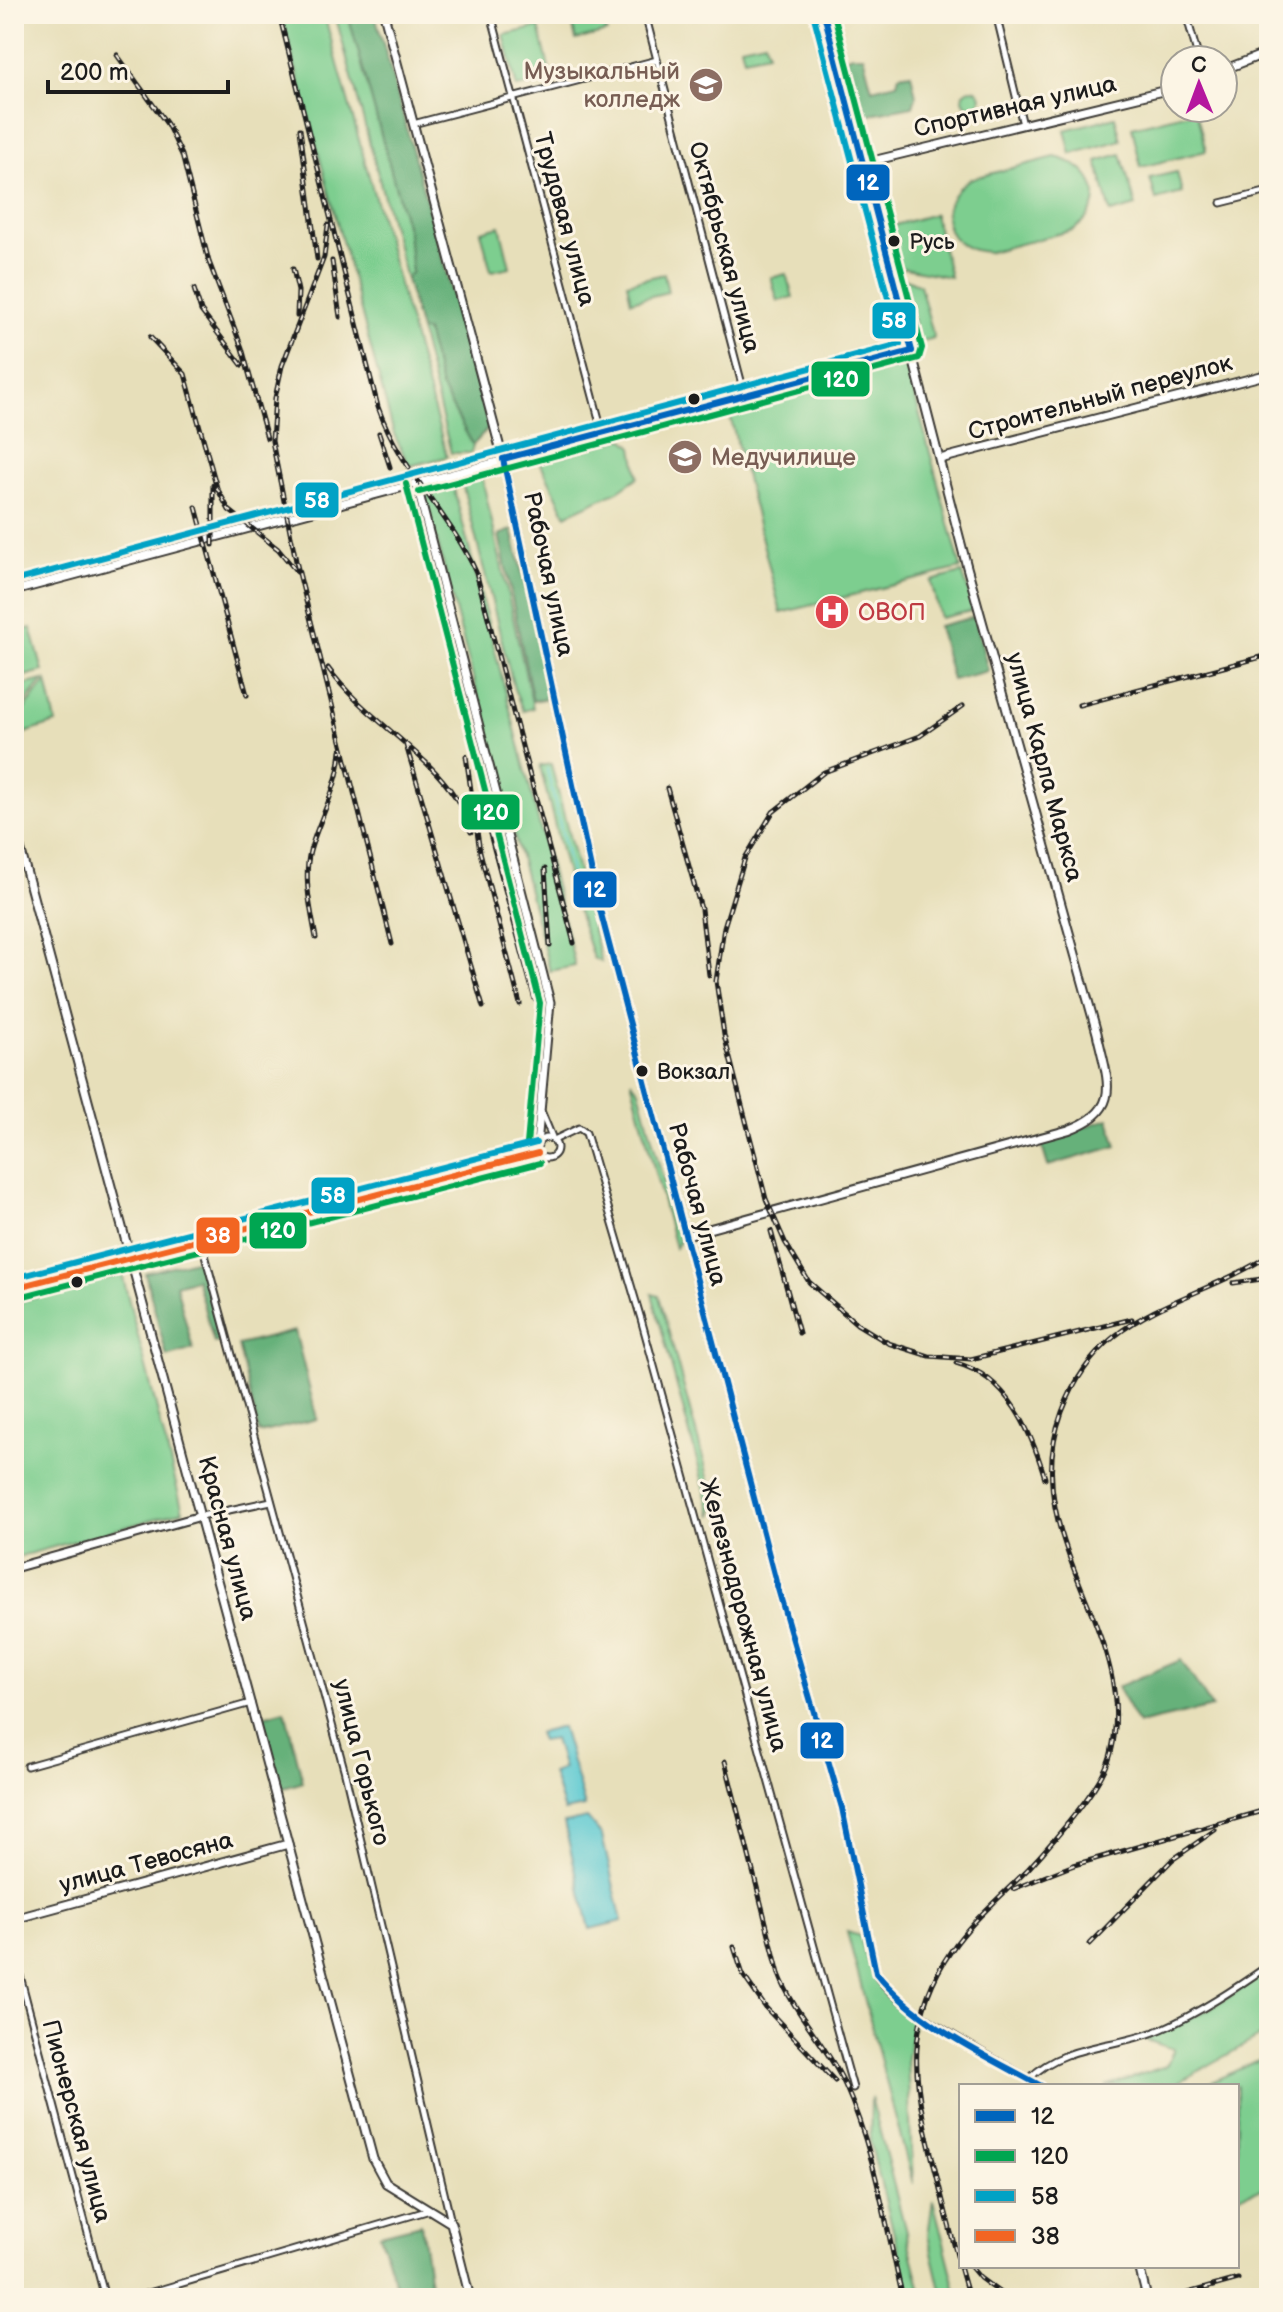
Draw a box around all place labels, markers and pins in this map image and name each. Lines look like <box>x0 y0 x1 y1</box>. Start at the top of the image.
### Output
place label: Музыкальный колледж <box>523 57 680 114</box>
school or university icon: Музыкальный колледж <box>687 66 725 104</box>
place label: Русь <box>909 229 955 256</box>
marker: Русь <box>886 233 902 249</box>
unlabelled marker <box>686 391 702 407</box>
school or university icon: Медучилище <box>666 438 704 476</box>
place label: Медучилище <box>711 443 856 472</box>
hospital icon: ОВОП <box>813 593 851 631</box>
place label: ОВОП <box>858 598 926 627</box>
place label: Вокзал <box>657 1059 730 1086</box>
marker: Вокзал <box>634 1063 650 1079</box>
unlabelled marker <box>69 1274 85 1290</box>

